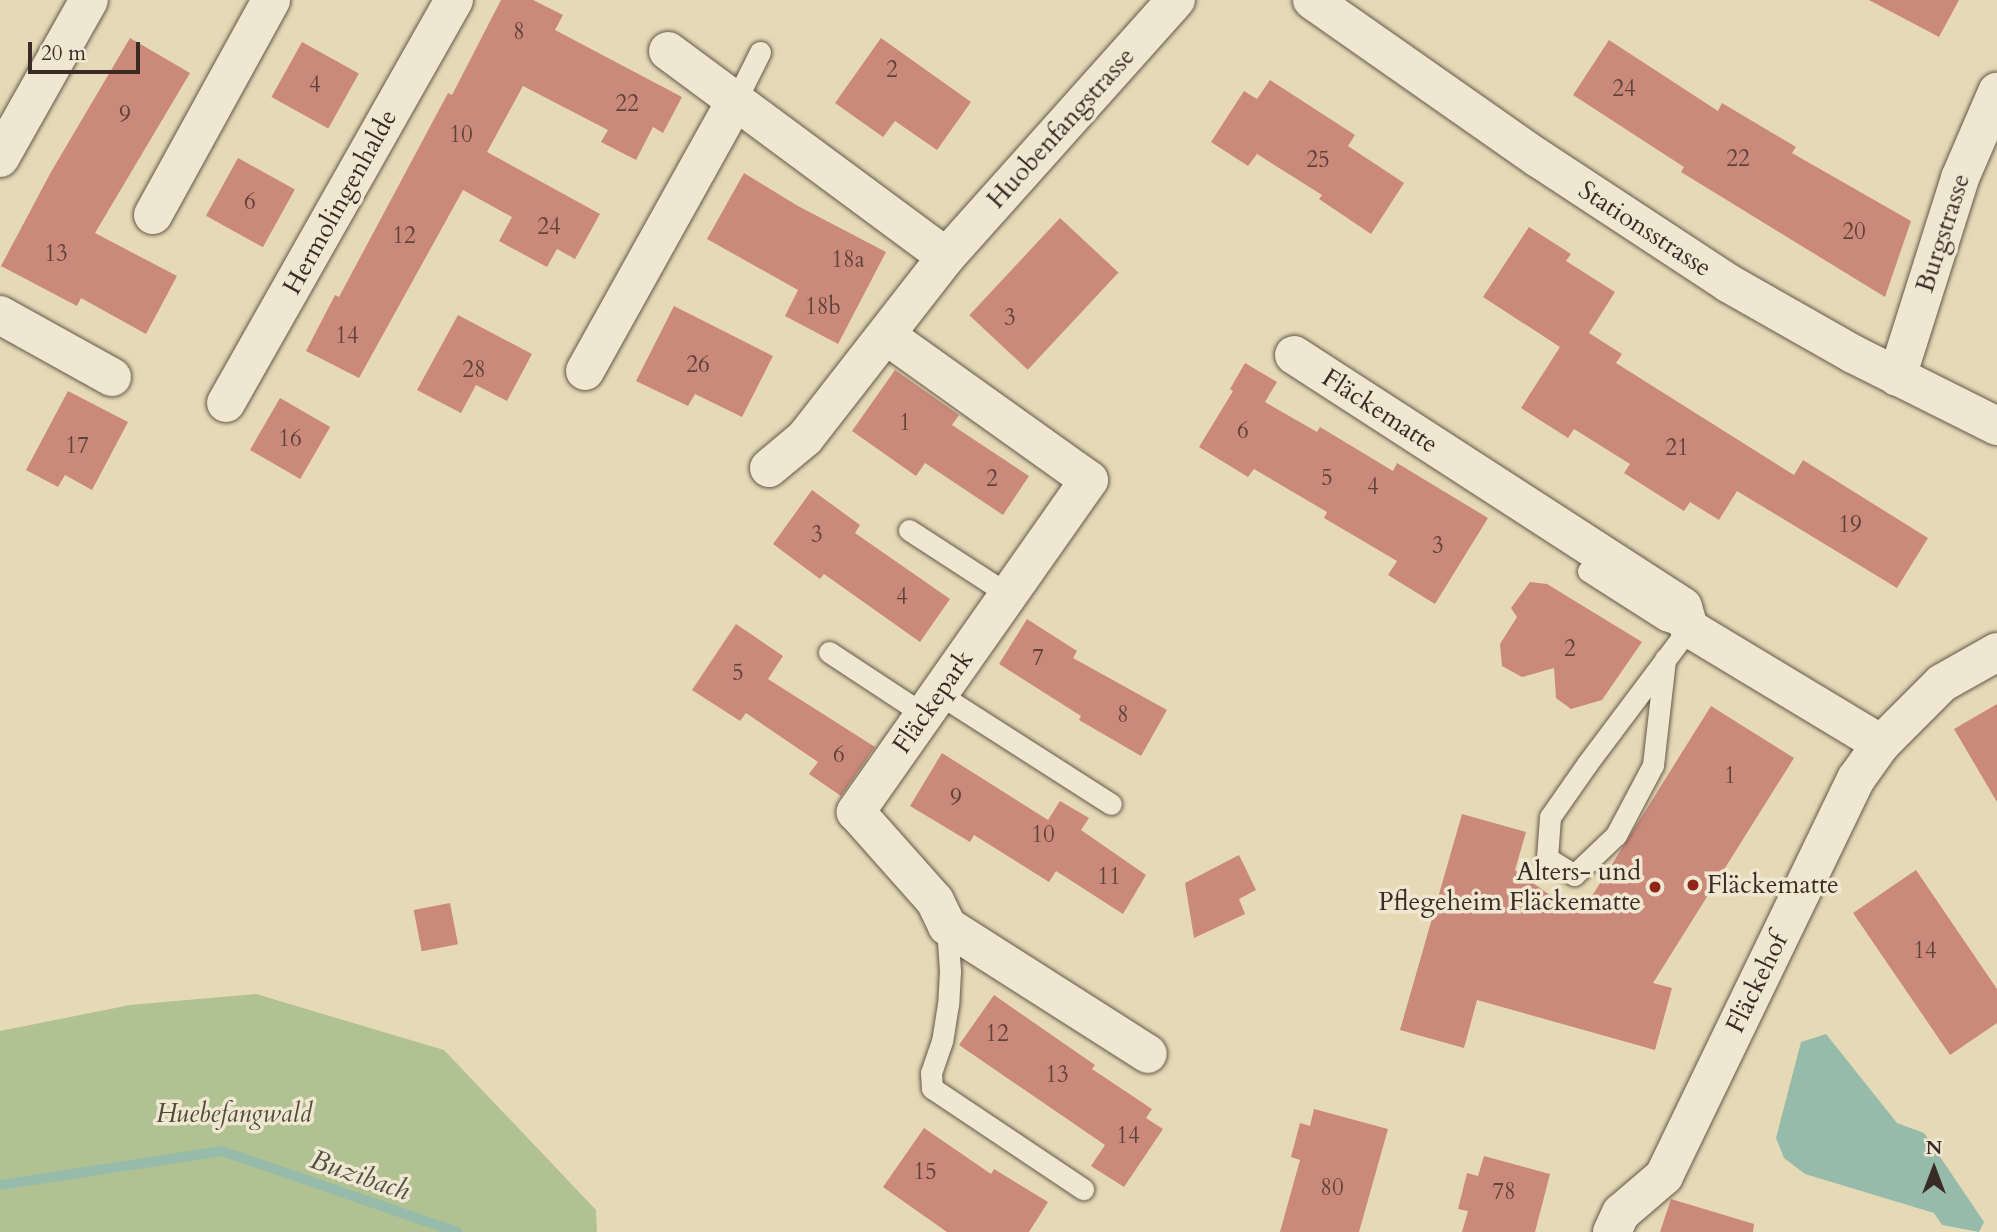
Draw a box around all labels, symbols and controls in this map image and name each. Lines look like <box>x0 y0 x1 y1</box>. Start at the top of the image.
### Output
house number: 8 <box>513 18 525 46</box>
scale bar <box>32 28 144 72</box>
text: 20 m <box>41 39 86 68</box>
street label: Huobenfangstrasse <box>981 41 1141 215</box>
house number: 2 <box>886 56 898 84</box>
house number: 4 <box>309 71 321 99</box>
house number: 24 <box>1612 75 1636 103</box>
house number: 22 <box>615 90 639 118</box>
house number: 9 <box>119 101 131 129</box>
street label: Hermolingenhalde <box>276 104 404 300</box>
house number: 10 <box>449 121 473 149</box>
house number: 22 <box>1726 145 1750 173</box>
house number: 25 <box>1306 146 1330 174</box>
street label: Burgstrasse <box>1909 170 1977 296</box>
street label: Stationsstrasse <box>1573 174 1717 284</box>
house number: 6 <box>244 188 256 216</box>
house number: 24 <box>537 213 561 241</box>
house number: 20 <box>1842 218 1866 246</box>
house number: 12 <box>392 222 416 250</box>
house number: 13 <box>44 240 68 268</box>
house number: 18a <box>831 246 865 274</box>
house number: 18b <box>805 293 841 321</box>
house number: 3 <box>1004 304 1016 332</box>
house number: 14 <box>335 322 359 350</box>
house number: 26 <box>686 351 710 379</box>
house number: 28 <box>462 356 486 384</box>
street label: Fläckematte <box>1316 362 1444 460</box>
house number: 1 <box>899 409 911 437</box>
house number: 6 <box>1237 417 1249 445</box>
house number: 16 <box>278 425 302 453</box>
house number: 17 <box>65 432 89 460</box>
house number: 21 <box>1665 434 1689 462</box>
house number: 5 <box>1321 464 1333 492</box>
house number: 2 <box>986 465 998 493</box>
house number: 4 <box>1367 473 1379 501</box>
house number: 19 <box>1838 511 1862 539</box>
house number: 3 <box>811 521 823 549</box>
house number: 3 <box>1432 532 1444 560</box>
house number: 4 <box>896 583 908 611</box>
house number: 2 <box>1564 635 1576 663</box>
street label: Fläckepark <box>886 644 980 760</box>
house number: 7 <box>1032 644 1044 672</box>
house number: 5 <box>732 659 744 687</box>
house number: 8 <box>1117 701 1129 729</box>
house number: 6 <box>833 741 845 769</box>
house number: 1 <box>1724 762 1736 790</box>
house number: 9 <box>950 784 962 812</box>
house number: 10 <box>1031 821 1055 849</box>
place label: Alters- und Pflegeheim Fläckematte <box>1378 856 1641 917</box>
house number: 11 <box>1097 863 1121 891</box>
place label: Fläckematte <box>1707 869 1839 901</box>
marker: Fläckematte <box>1685 877 1701 893</box>
marker: Alters- und Pflegeheim Fläckematte <box>1647 879 1663 895</box>
street label: Fläckehof <box>1720 928 1794 1038</box>
house number: 14 <box>1913 937 1937 965</box>
house number: 12 <box>985 1020 1009 1048</box>
house number: 13 <box>1045 1061 1069 1089</box>
park label: Huebefangwald <box>156 1098 312 1130</box>
house number: 14 <box>1116 1122 1140 1150</box>
north arrow <box>1899 1134 1969 1204</box>
text: N <box>1926 1135 1942 1161</box>
water label: Buzibach <box>306 1142 414 1208</box>
house number: 15 <box>913 1158 937 1186</box>
house number: 80 <box>1320 1174 1344 1202</box>
house number: 78 <box>1492 1178 1516 1206</box>

